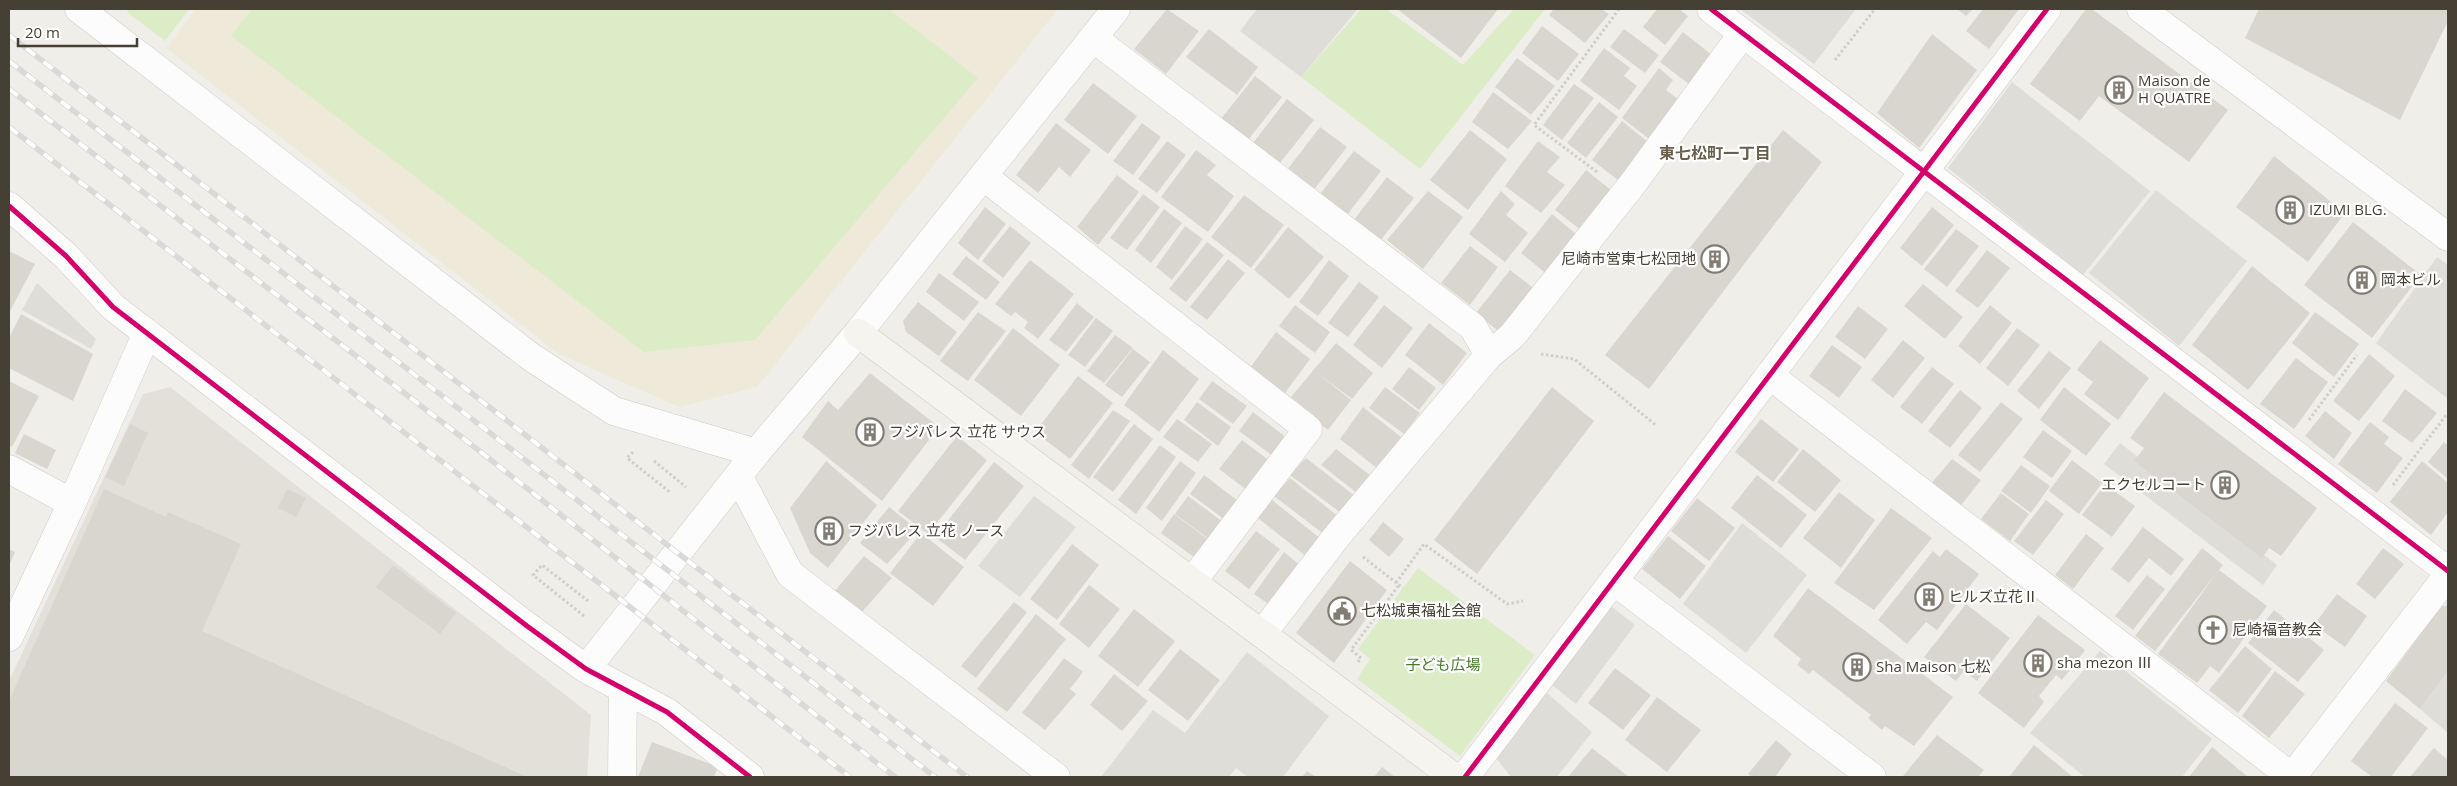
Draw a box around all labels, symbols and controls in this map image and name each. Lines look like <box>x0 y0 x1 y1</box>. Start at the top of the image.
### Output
scale bar <box>18 15 136 47</box>
text: 20 m <box>25 22 60 42</box>
place label: Maison de H QUATRE <box>2138 70 2211 107</box>
building icon: Maison de H QUATRE <box>2104 75 2134 105</box>
district label: 東七松町一丁目 <box>1659 142 1771 164</box>
building icon: IZUMI BLG. <box>2275 195 2305 225</box>
place label: IZUMI BLG. <box>2309 199 2387 219</box>
building icon: 尼崎市営東七松団地 <box>1700 244 1730 274</box>
place label: 尼崎市営東七松団地 <box>1561 248 1696 268</box>
building icon: 岡本ビル <box>2347 265 2377 295</box>
place label: 岡本ビル <box>2381 269 2441 289</box>
building icon: フジパレス 立花 サウス <box>855 417 885 447</box>
place label: フジパレス 立花 サウス <box>889 421 1046 441</box>
building icon: エクセルコート <box>2210 470 2240 500</box>
place label: エクセルコート <box>2101 474 2206 494</box>
building icon: フジパレス 立花 ノース <box>814 516 844 546</box>
place label: フジパレス 立花 ノース <box>848 520 1004 540</box>
building icon: ヒルズ立花Ⅱ <box>1914 582 1944 612</box>
place label: ヒルズ立花Ⅱ <box>1948 586 2038 606</box>
public building icon: 七松城東福祉会館 <box>1327 596 1357 626</box>
place label: 七松城東福祉会館 <box>1361 600 1481 620</box>
church icon: 尼崎福音教会 <box>2198 615 2228 645</box>
place label: 尼崎福音教会 <box>2232 619 2322 639</box>
building icon: sha mezon Ⅲ <box>2023 648 2053 678</box>
building icon: Sha Maison 七松 <box>1842 652 1872 682</box>
place label: sha mezon Ⅲ <box>2057 652 2152 672</box>
park label: 子ども広場 <box>1405 654 1481 674</box>
place label: Sha Maison 七松 <box>1876 656 1991 676</box>

